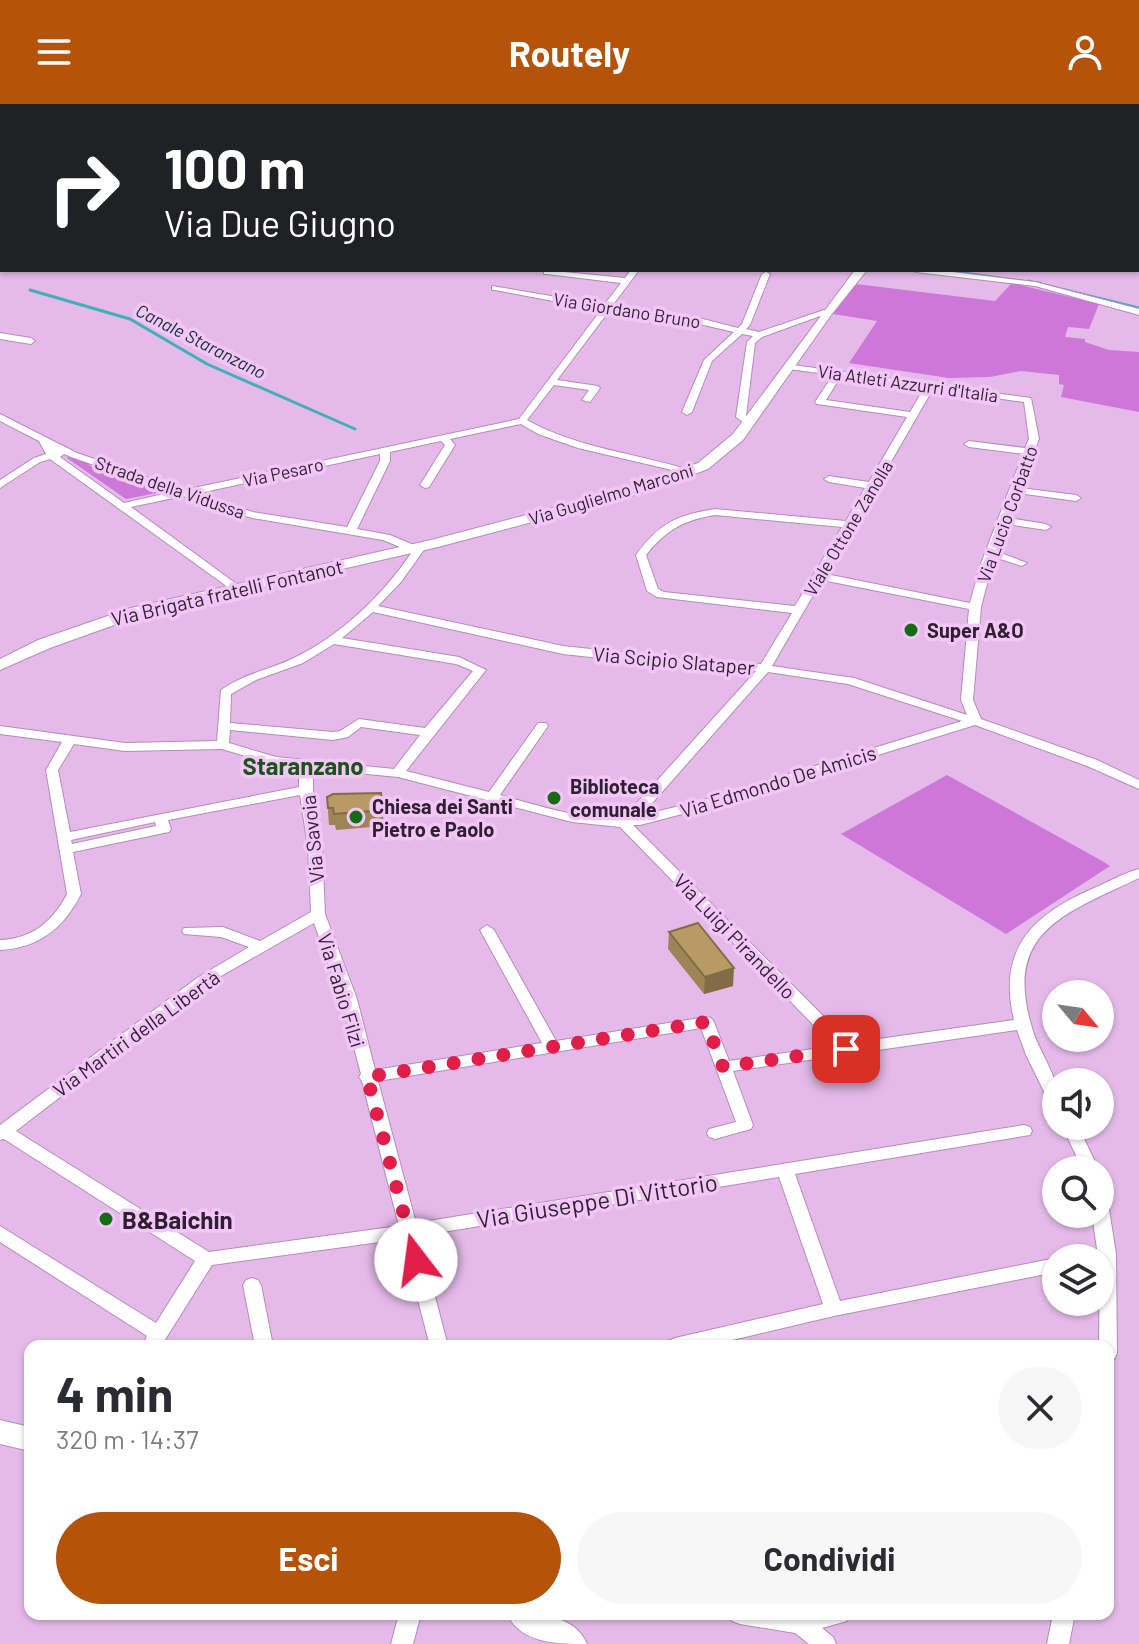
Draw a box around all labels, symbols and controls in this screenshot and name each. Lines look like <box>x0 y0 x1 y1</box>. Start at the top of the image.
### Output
icon: menu <box>32 30 76 74</box>
icon: person <box>1063 30 1107 74</box>
text: Routely <box>509 31 630 74</box>
text: 100 m <box>164 133 306 200</box>
icon: right <box>32 136 136 240</box>
text: Via Due Giugno <box>164 201 396 244</box>
street label: Via Giordano Bruno <box>552 287 702 333</box>
water label: Canale Staranzano <box>132 299 270 383</box>
street label: Via Atleti Azzurri d'Italia <box>816 359 1000 407</box>
street label: Via Lucio Corbatto <box>972 443 1042 585</box>
street label: Strada della Vidussa <box>92 451 248 523</box>
street label: Via Pesaro <box>241 453 325 491</box>
street label: Viale Ottone Zanolla <box>799 456 897 600</box>
street label: Via Guglielmo Marconi <box>526 459 696 529</box>
street label: Via Brigata fratelli Fontanot <box>109 554 345 630</box>
place label: Super A&O <box>927 618 1024 642</box>
marker: Super A&O <box>902 621 920 639</box>
street label: Via Scipio Slataper <box>592 641 756 679</box>
street label: Via Edmondo De Amicis <box>677 740 879 822</box>
district label: Staranzano <box>242 751 364 780</box>
place label: Biblioteca comunale <box>570 774 659 821</box>
marker: Biblioteca comunale <box>545 789 563 807</box>
street label: Via Savoia <box>295 794 329 884</box>
place label: Chiesa dei Santi Pietro e Paolo <box>372 794 513 841</box>
marker: Chiesa dei Santi Pietro e Paolo <box>347 808 365 826</box>
street label: Via Luigi Pirandello <box>669 868 801 1004</box>
street label: Via Fabio Filzi <box>313 930 371 1050</box>
street label: Via Martiri della Libertà <box>48 965 224 1101</box>
north arrow <box>1042 980 1114 1052</box>
map controls <box>1042 980 1114 1316</box>
pin <box>812 1015 880 1083</box>
icon: arrive <box>824 1027 868 1071</box>
button: sound <box>1042 1068 1114 1140</box>
button: search <box>1042 1156 1114 1228</box>
street label: Via Giuseppe Di Vittorio <box>475 1167 719 1233</box>
place label: B&Baichin <box>122 1205 233 1234</box>
marker: B&Baichin <box>97 1210 115 1228</box>
position arrow <box>374 1218 458 1302</box>
button: layers <box>1042 1244 1114 1316</box>
text: 4 min <box>56 1364 173 1422</box>
button: close <box>998 1366 1082 1450</box>
text: 320 m · 14:37 <box>56 1423 199 1454</box>
button: Esci <box>56 1512 561 1604</box>
button: Condividi <box>577 1512 1082 1604</box>

